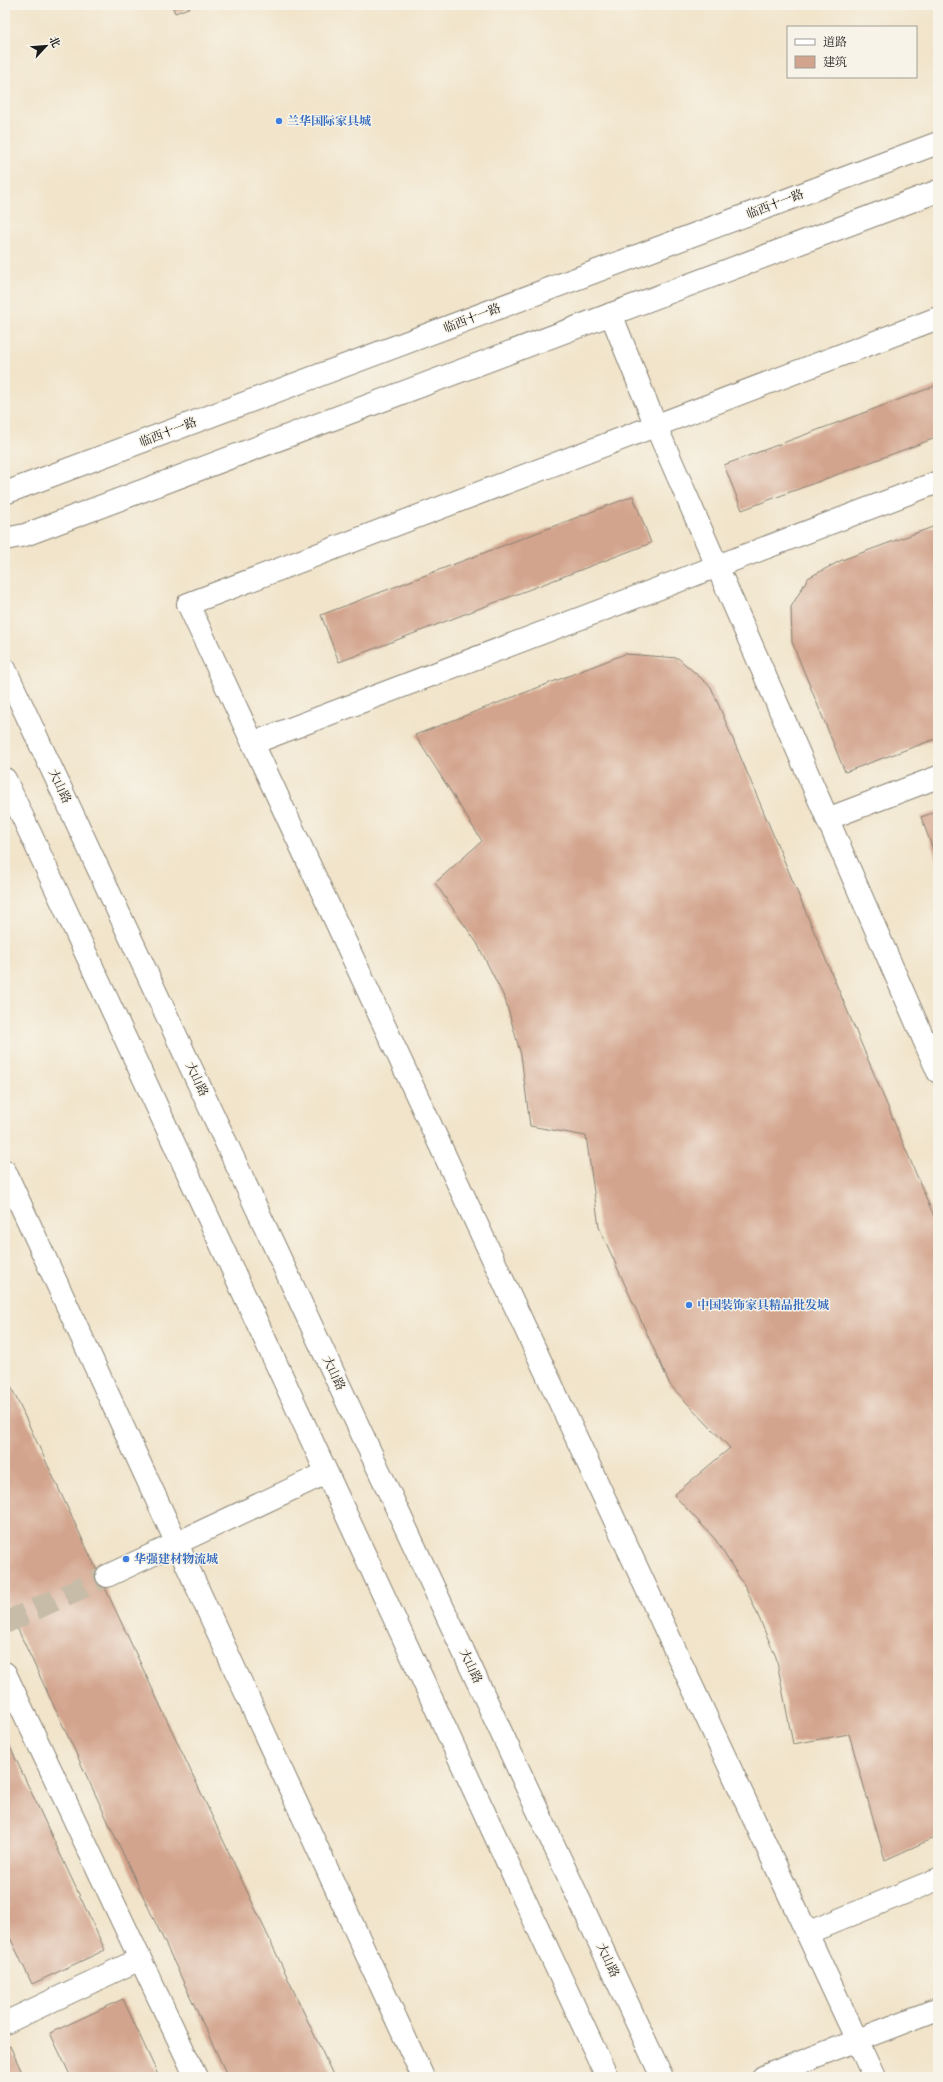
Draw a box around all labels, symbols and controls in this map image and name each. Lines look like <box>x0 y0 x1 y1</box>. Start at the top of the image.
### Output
north arrow <box>26 26 66 66</box>
legend <box>787 26 917 78</box>
text: 北 <box>44 34 64 51</box>
text: 道路 <box>823 34 847 52</box>
text: 建筑 <box>823 54 847 72</box>
place label: 兰华国际家具城 <box>287 113 371 131</box>
marker: 兰华国际家具城 <box>274 116 284 126</box>
street label: 临西十一路 <box>744 186 807 224</box>
street label: 临西十一路 <box>441 300 504 338</box>
street label: 临西十一路 <box>137 414 200 452</box>
street label: 大山路 <box>43 766 75 807</box>
street label: 大山路 <box>180 1059 212 1100</box>
place label: 中国装饰家具精品批发城 <box>697 1297 829 1315</box>
marker: 中国装饰家具精品批发城 <box>684 1300 694 1310</box>
street label: 大山路 <box>317 1353 349 1394</box>
place label: 华强建材物流城 <box>134 1551 218 1569</box>
marker: 华强建材物流城 <box>121 1554 131 1564</box>
street label: 大山路 <box>454 1646 486 1687</box>
street label: 大山路 <box>591 1940 623 1981</box>

